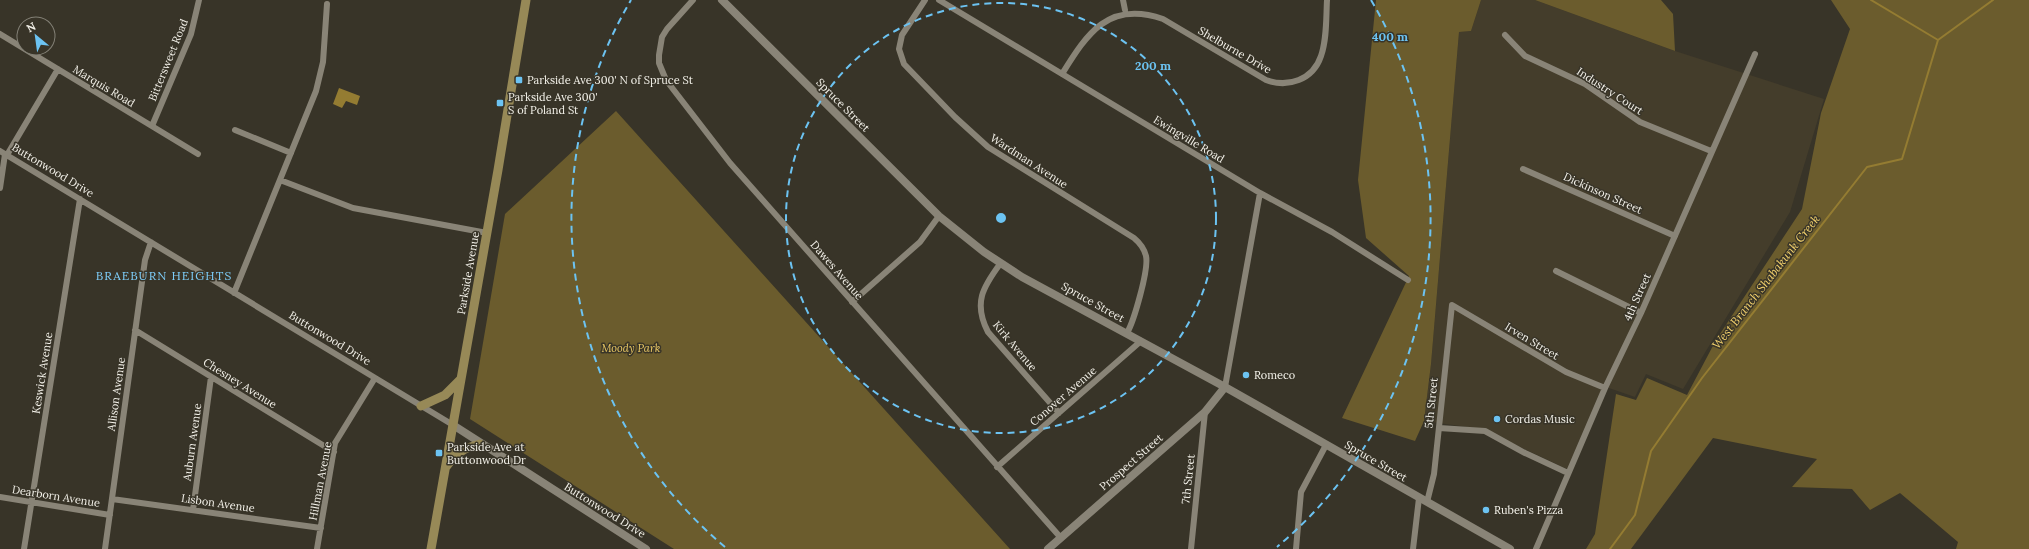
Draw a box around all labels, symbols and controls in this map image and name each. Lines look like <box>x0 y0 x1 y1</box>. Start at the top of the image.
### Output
north arrow <box>16 16 56 56</box>
street label: Bittersweet Road <box>145 16 191 103</box>
text: N <box>24 19 39 35</box>
street label: Shelburne Drive <box>1196 23 1274 77</box>
text: 400 m <box>1372 29 1408 44</box>
text: 200 m <box>1135 58 1171 73</box>
street label: Marquis Road <box>70 62 138 110</box>
street label: Industry Court <box>1574 64 1646 118</box>
place label: Parkside Ave 300' N of Spruce St <box>527 73 694 87</box>
marker: Parkside Ave 300' N of Spruce St <box>514 75 524 85</box>
street label: Spruce Street <box>813 75 873 135</box>
place label: Parkside Ave 300' S of Poland St <box>508 90 598 117</box>
marker: Parkside Ave 300' S of Poland St <box>495 98 505 108</box>
street label: Ewingville Road <box>1151 112 1227 166</box>
street label: Wardman Avenue <box>987 131 1071 191</box>
street label: Buttonwood Drive <box>9 140 97 200</box>
street label: Dickinson Street <box>1561 169 1645 217</box>
centre of rings <box>994 211 1008 225</box>
water label: West Branch Shabakunk Creek <box>1709 212 1823 352</box>
street label: Parkside Avenue <box>454 230 482 316</box>
street label: Dawes Avenue <box>808 238 866 302</box>
district label: BRAEBURN HEIGHTS <box>96 268 232 283</box>
street label: 4th Street <box>1620 270 1654 323</box>
street label: Spruce Street <box>1059 279 1128 325</box>
street label: Buttonwood Drive <box>286 308 374 368</box>
street label: Kirk Avenue <box>990 318 1040 374</box>
street label: Irven Street <box>1502 319 1562 363</box>
street label: Keswick Avenue <box>29 331 55 415</box>
park label: Moody Park <box>601 341 661 355</box>
street label: Chesney Avenue <box>201 355 279 411</box>
street label: Allison Avenue <box>104 356 128 433</box>
street label: Conover Avenue <box>1027 363 1099 429</box>
place label: Romeco <box>1254 368 1295 382</box>
marker: Romeco <box>1241 370 1251 380</box>
street label: 5th Street <box>1421 376 1441 429</box>
street label: Auburn Avenue <box>179 402 204 483</box>
place label: Cordas Music <box>1505 412 1575 426</box>
marker: Cordas Music <box>1492 414 1502 424</box>
street label: Prospect Street <box>1096 430 1166 493</box>
street label: Spruce Street <box>1342 437 1410 485</box>
street label: Hillman Avenue <box>305 440 335 522</box>
place label: Parkside Ave at Buttonwood Dr <box>447 440 526 467</box>
marker: Parkside Ave at Buttonwood Dr <box>434 448 444 458</box>
street label: 7th Street <box>1178 453 1198 505</box>
street label: Buttonwood Drive <box>562 479 648 541</box>
street label: Dearborn Avenue <box>11 482 101 510</box>
street label: Lisbon Avenue <box>180 491 256 515</box>
place label: Ruben's Pizza <box>1494 503 1564 517</box>
marker: Ruben's Pizza <box>1481 505 1491 515</box>

